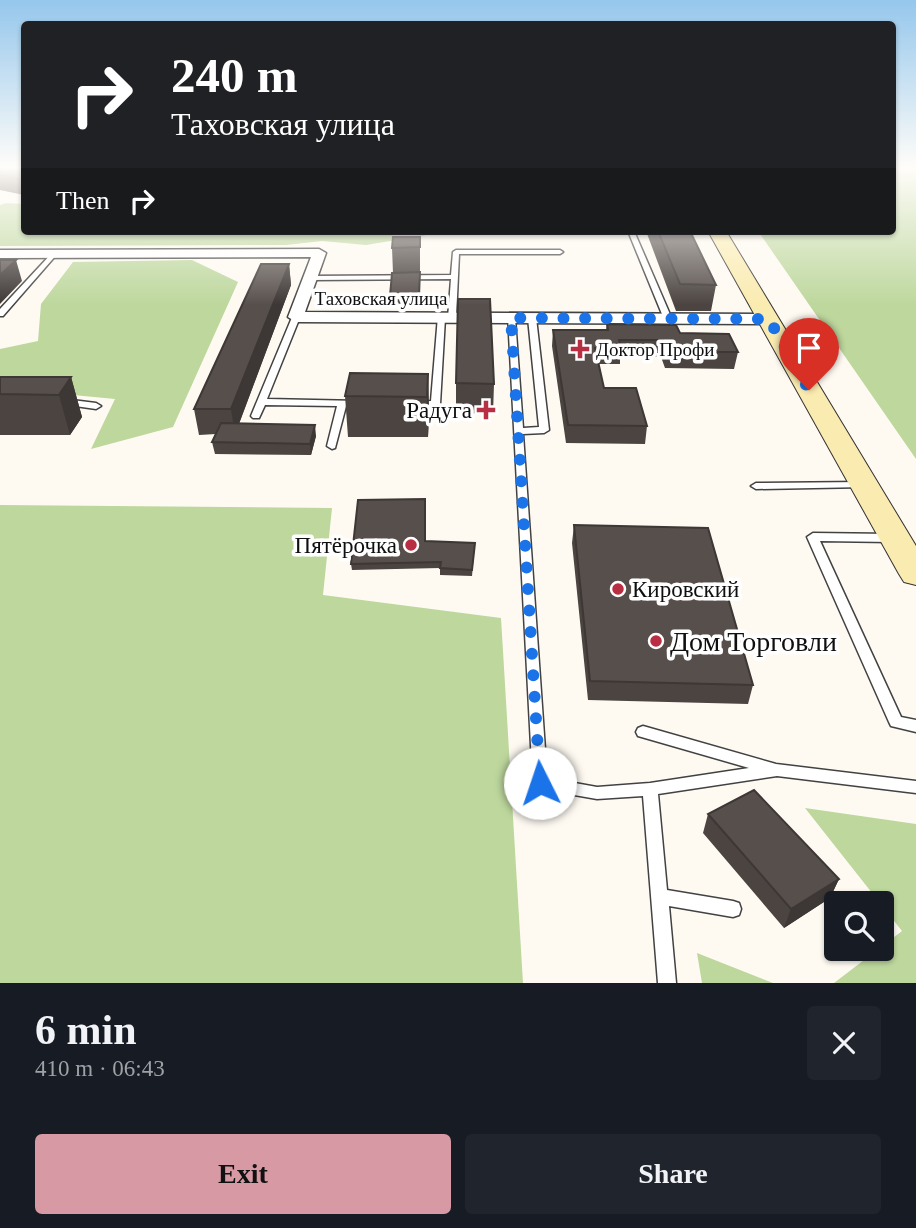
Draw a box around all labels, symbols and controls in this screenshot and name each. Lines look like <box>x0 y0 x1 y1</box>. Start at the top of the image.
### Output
text: 240 m <box>171 48 298 103</box>
icon: right <box>56 49 147 140</box>
text: Таховская улица <box>171 106 395 142</box>
icon: right <box>123 182 161 220</box>
text: Then <box>56 186 109 215</box>
street label: Таховская улица <box>315 288 448 309</box>
pin <box>779 318 839 390</box>
icon: arrive <box>790 329 828 367</box>
marker: Доктор Профи <box>570 339 590 359</box>
place label: Доктор Профи <box>596 339 714 360</box>
place label: Радуга <box>406 398 472 423</box>
marker: Радуга <box>478 402 494 418</box>
place label: Пятёрочка <box>295 533 397 558</box>
marker: Пятёрочка <box>403 537 419 553</box>
place label: Кировский <box>632 577 739 602</box>
marker: Кировский <box>610 581 626 597</box>
place label: Дом Торговли <box>670 626 837 657</box>
marker: Дом Торговли <box>648 633 664 649</box>
position arrow <box>503 746 577 820</box>
map controls <box>824 891 894 961</box>
button: search <box>824 891 894 961</box>
button: close <box>807 1006 881 1080</box>
text: 6 min <box>35 1007 137 1053</box>
text: 410 m · 06:43 <box>35 1056 165 1081</box>
button: Exit <box>35 1134 451 1214</box>
button: Share <box>465 1134 881 1214</box>

